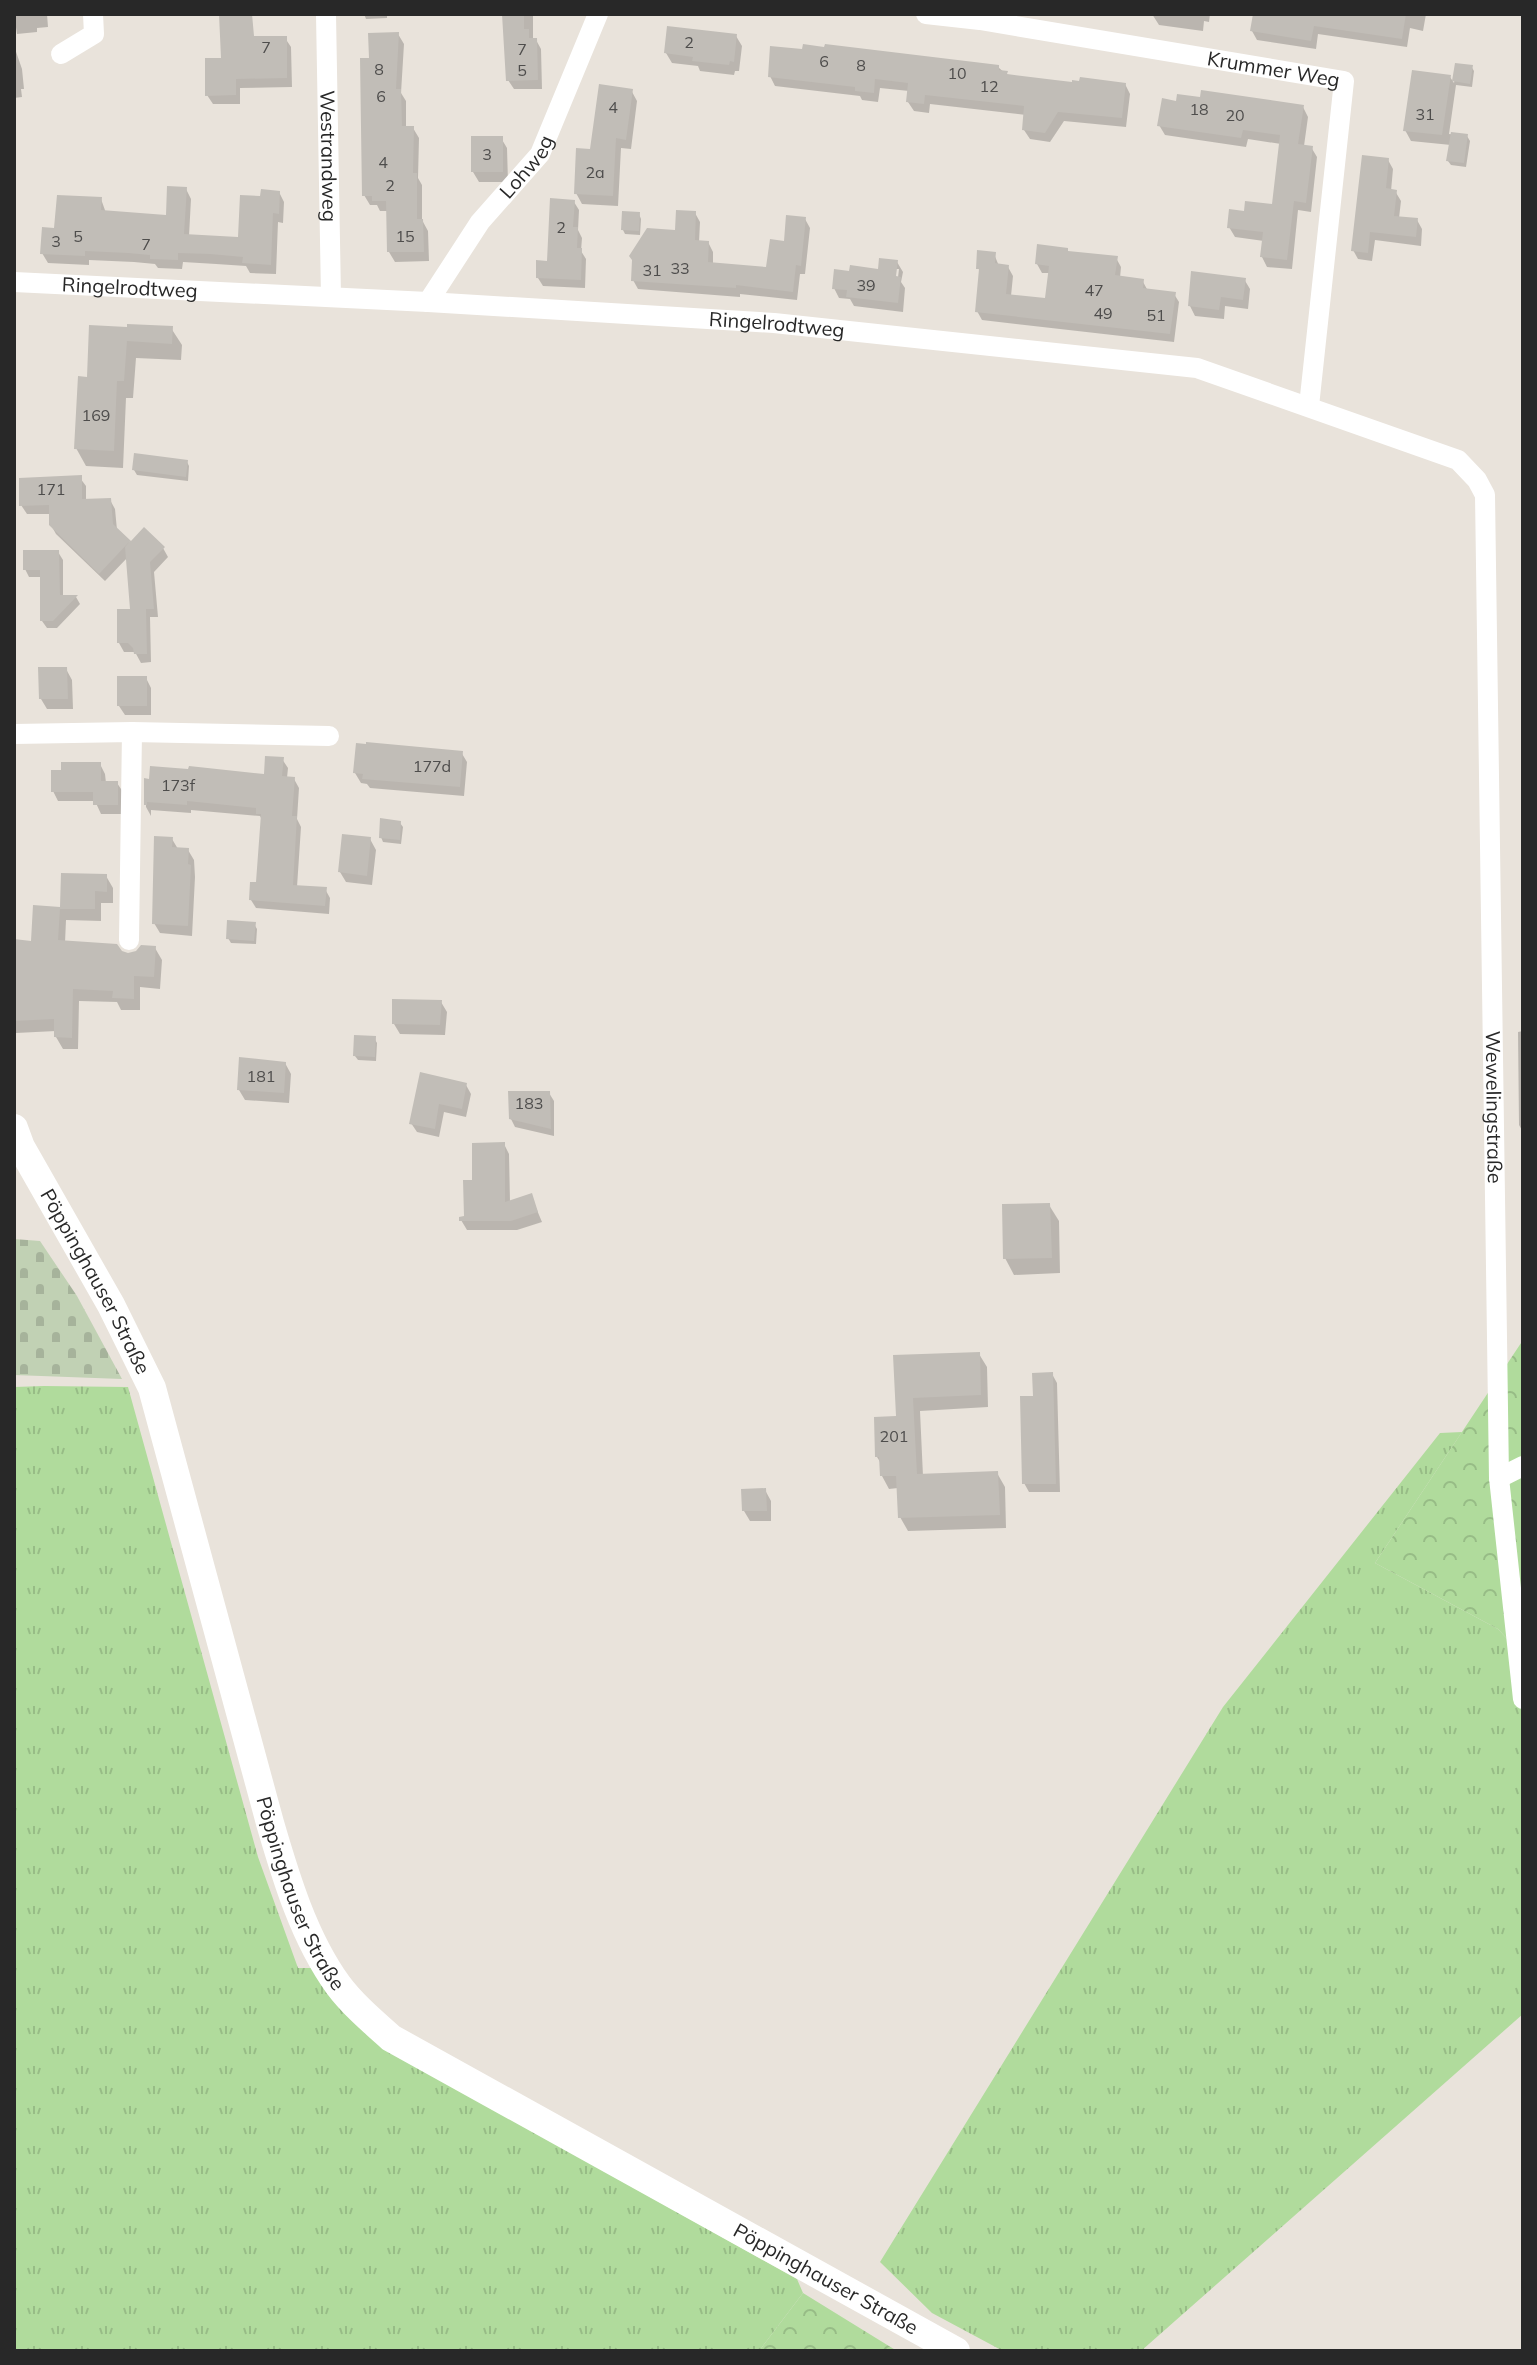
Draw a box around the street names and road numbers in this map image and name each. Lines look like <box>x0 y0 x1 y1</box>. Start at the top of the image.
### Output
street label: Krummer Weg <box>1205 45 1342 92</box>
street label: Westrandweg <box>315 90 343 222</box>
street label: Lohweg <box>494 132 558 203</box>
street label: Ringelrodtweg <box>61 271 198 303</box>
street label: Ringelrodtweg <box>708 306 846 342</box>
street label: Wewelingstraße <box>1481 1030 1508 1184</box>
street label: Pöppinghauser Straße <box>35 1184 156 1378</box>
street label: Pöppinghauser Straße <box>251 1793 351 1995</box>
street label: Pöppinghauser Straße <box>729 2217 923 2340</box>

